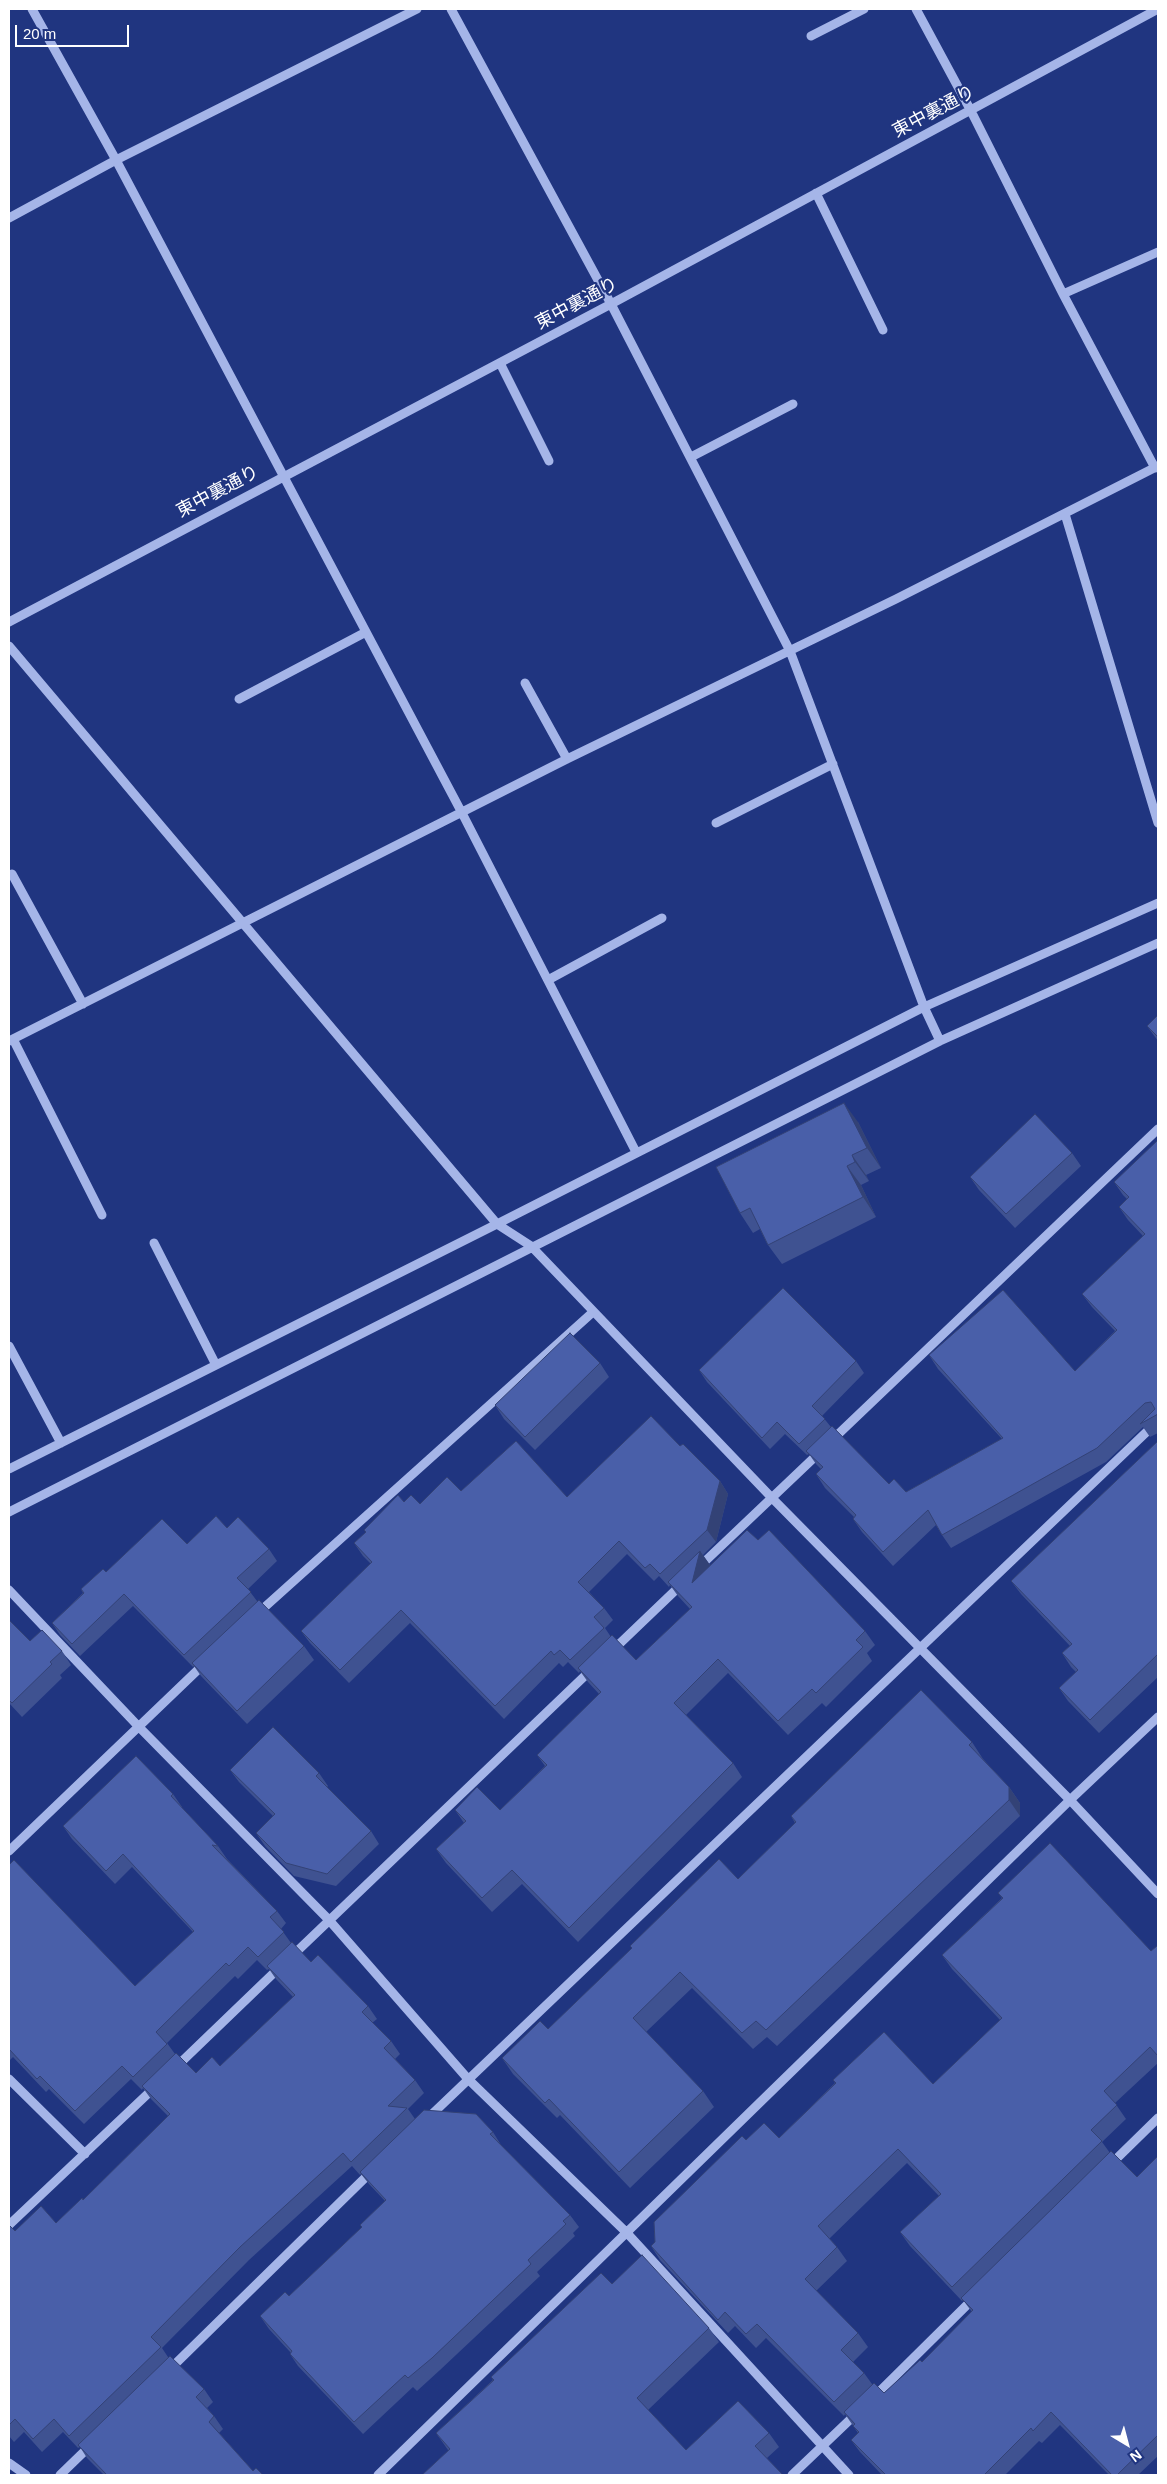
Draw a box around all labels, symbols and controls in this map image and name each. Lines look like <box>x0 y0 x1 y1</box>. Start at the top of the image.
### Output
scale bar <box>18 15 131 47</box>
text: 20 m <box>23 25 56 42</box>
street label: 東中裏通り <box>889 81 979 143</box>
street label: 東中裏通り <box>532 273 622 335</box>
street label: 東中裏通り <box>173 461 263 523</box>
north arrow <box>1102 2419 1152 2469</box>
text: N <box>1127 2447 1145 2465</box>

